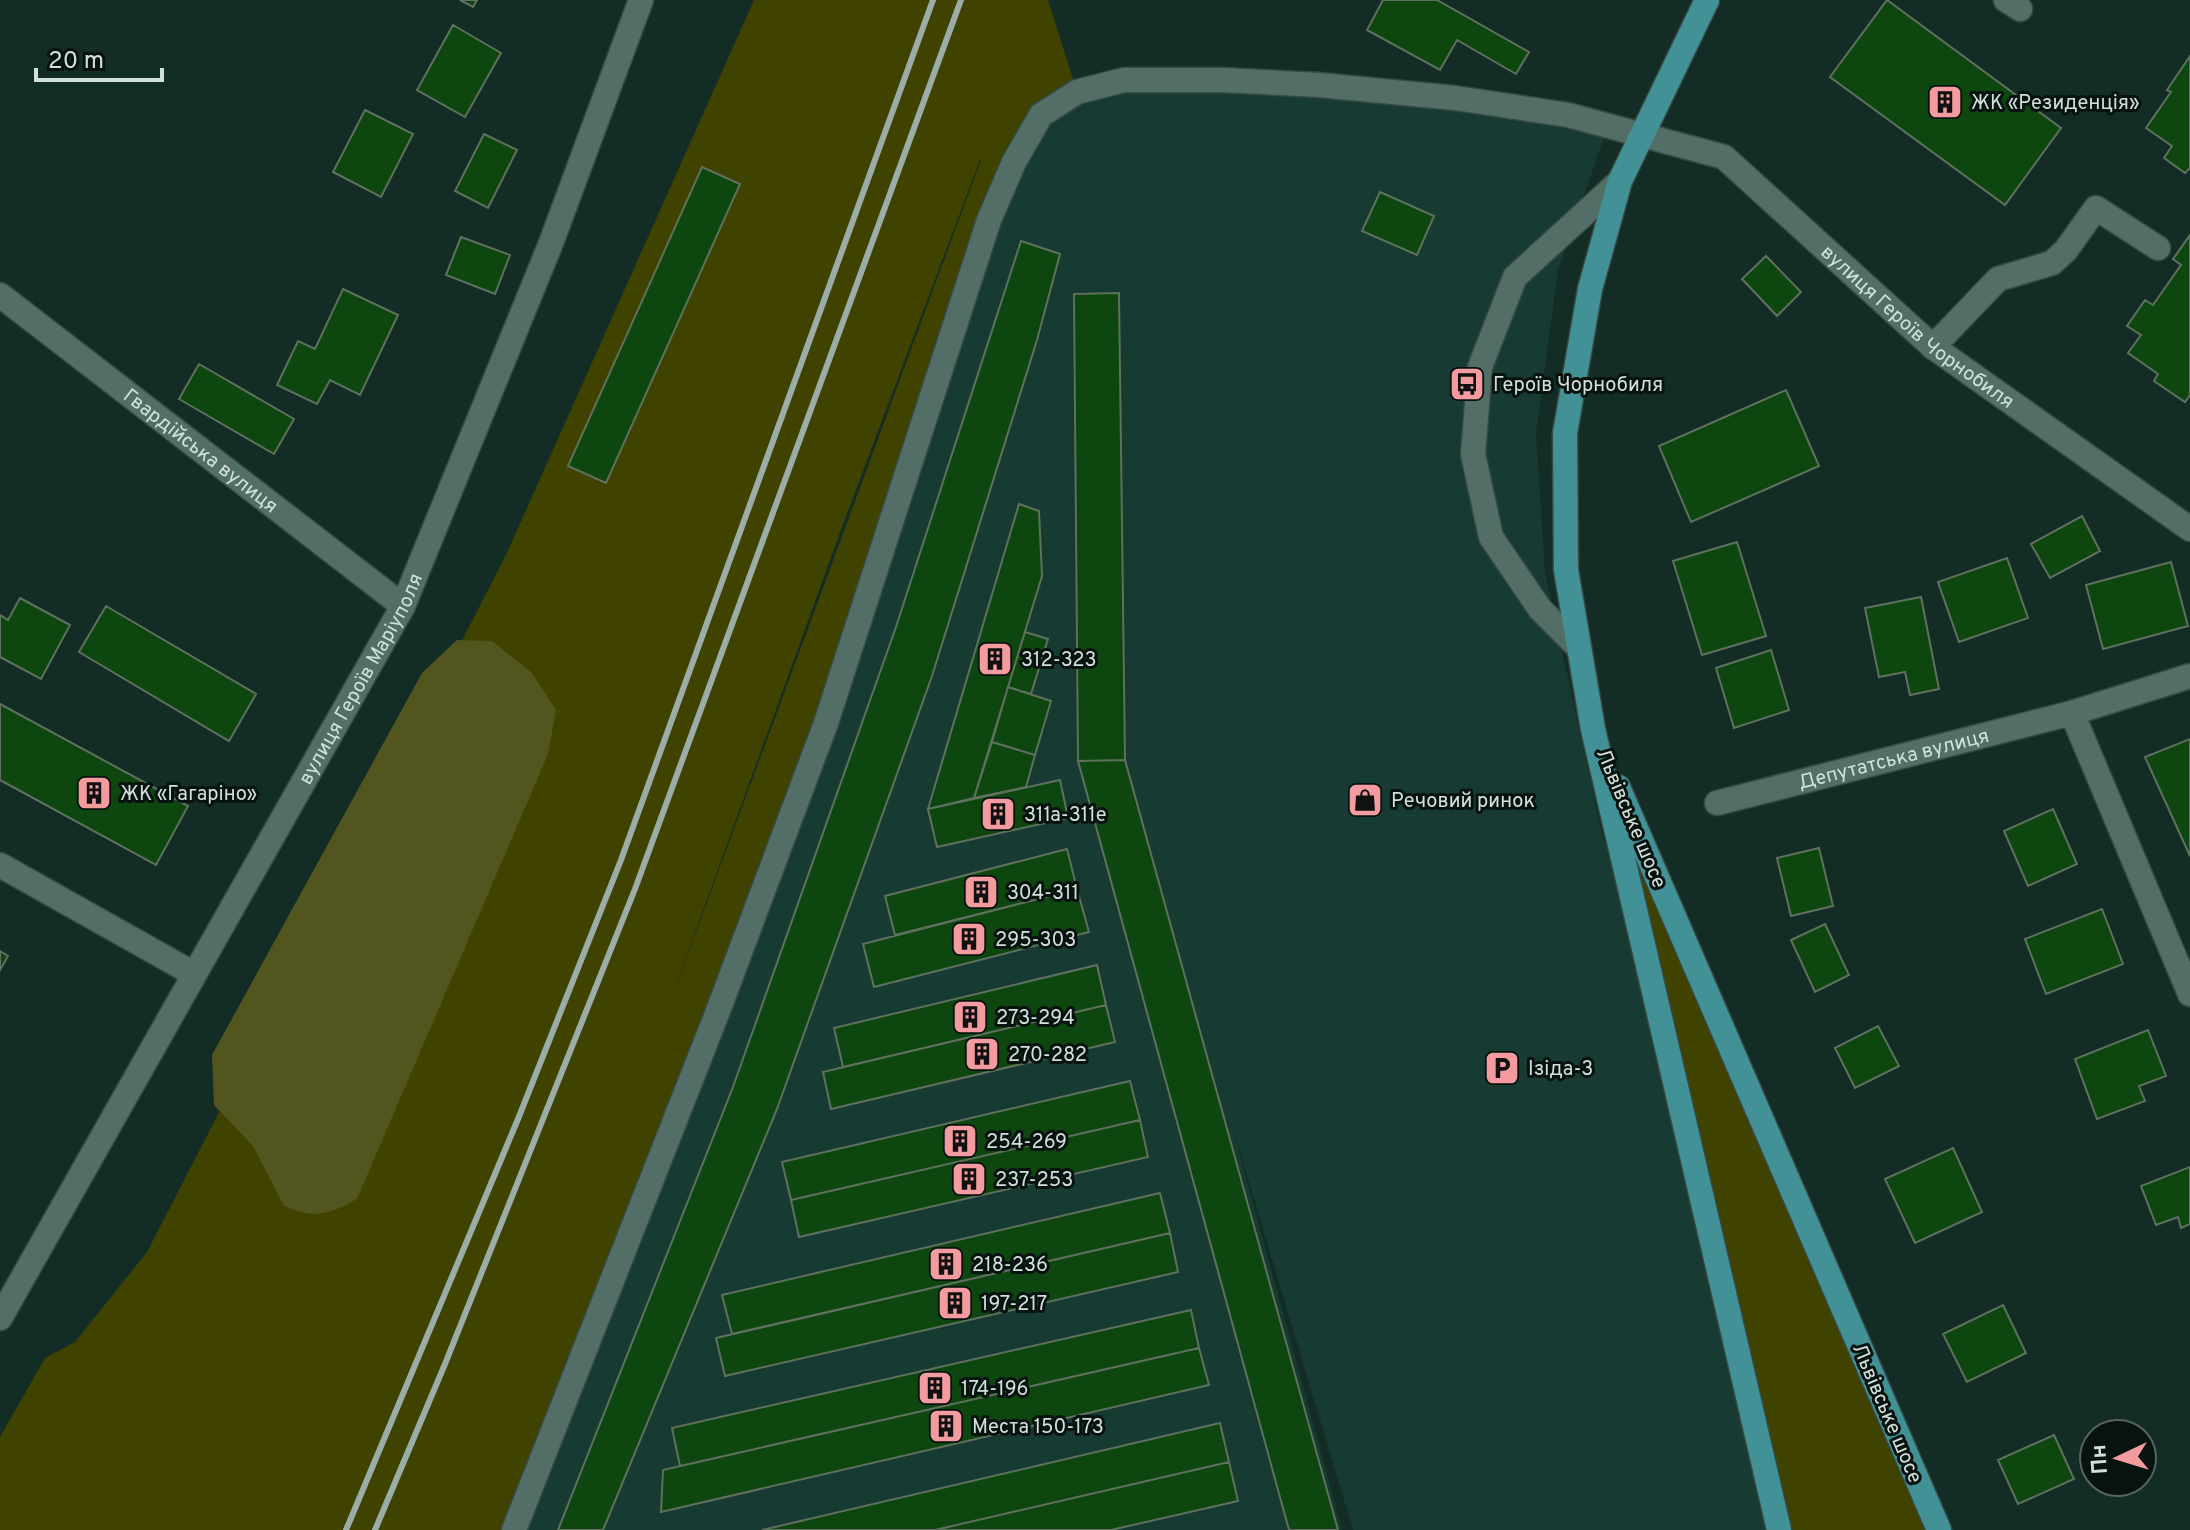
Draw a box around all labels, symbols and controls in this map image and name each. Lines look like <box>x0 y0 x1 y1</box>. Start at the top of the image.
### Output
scale bar <box>36 32 162 82</box>
text: 20 m <box>48 47 104 77</box>
building icon: ЖК «Резиденція» <box>1926 83 1964 121</box>
place label: ЖК «Резиденція» <box>1971 91 2139 117</box>
street label: вулиця Героїв Чорнобиля <box>1814 240 2019 416</box>
bus stop icon: Героїв Чорнобиля <box>1448 365 1486 403</box>
place label: Героїв Чорнобиля <box>1493 373 1663 399</box>
street label: Гвардійська вулиця <box>117 384 283 520</box>
street label: вулиця Героїв Маріуполя <box>294 570 430 790</box>
building icon: 312-323 <box>976 640 1014 678</box>
place label: 312-323 <box>1021 648 1097 674</box>
street label: Депутатська вулиця <box>1796 724 1992 797</box>
street label: Львівське шосе <box>1589 745 1671 892</box>
building icon: ЖК «Гагаріно» <box>75 774 113 812</box>
shop icon: Речовий ринок <box>1346 781 1384 819</box>
place label: ЖК «Гагаріно» <box>120 782 257 808</box>
place label: Речовий ринок <box>1391 789 1535 815</box>
building icon: 311а-311е <box>979 795 1017 833</box>
place label: 311а-311е <box>1024 803 1107 829</box>
building icon: 304-311 <box>962 873 1000 911</box>
place label: 304-311 <box>1007 881 1079 907</box>
building icon: 295-303 <box>950 920 988 958</box>
place label: 295-303 <box>995 928 1076 954</box>
building icon: 273-294 <box>951 998 989 1036</box>
place label: 273-294 <box>996 1006 1075 1032</box>
building icon: 270-282 <box>963 1035 1001 1073</box>
place label: 270-282 <box>1008 1043 1087 1069</box>
parking icon: Ізіда-3 <box>1483 1049 1521 1087</box>
place label: Ізіда-3 <box>1528 1057 1593 1083</box>
building icon: 254-269 <box>941 1122 979 1160</box>
place label: 254-269 <box>986 1130 1067 1156</box>
building icon: 237-253 <box>950 1160 988 1198</box>
place label: 237-253 <box>995 1168 1073 1194</box>
building icon: 218-236 <box>927 1245 965 1283</box>
place label: 218-236 <box>972 1253 1048 1279</box>
building icon: 197-217 <box>936 1284 974 1322</box>
place label: 197-217 <box>981 1292 1047 1318</box>
street label: Львівське шосе <box>1845 1340 1927 1487</box>
building icon: 174-196 <box>916 1369 954 1407</box>
place label: 174-196 <box>961 1377 1029 1403</box>
building icon: Места 150-173 <box>927 1407 965 1445</box>
place label: Места 150-173 <box>972 1415 1104 1441</box>
north arrow <box>2078 1418 2158 1498</box>
text: Пн <box>2086 1443 2115 1475</box>

